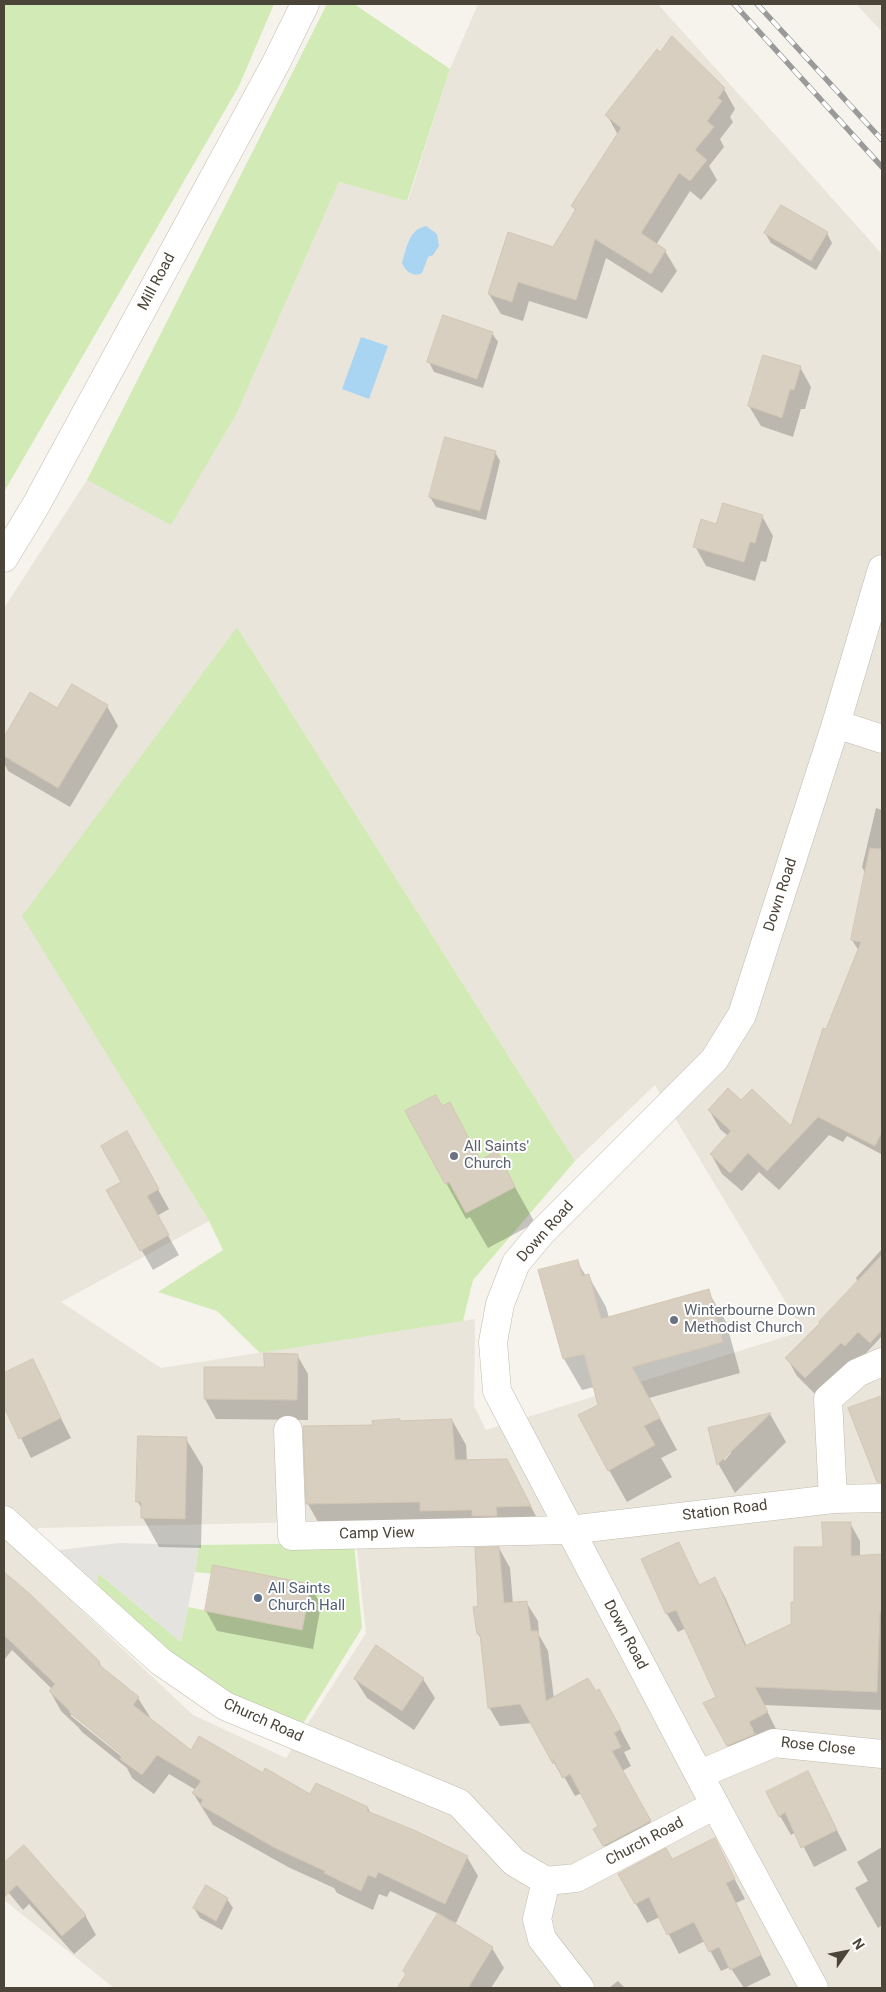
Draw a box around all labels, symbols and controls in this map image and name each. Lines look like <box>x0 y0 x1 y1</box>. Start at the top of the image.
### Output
street label: Mill Road <box>134 250 180 314</box>
street label: Down Road <box>761 856 801 934</box>
place label: All Saints' Church <box>464 1138 529 1173</box>
marker: All Saints' Church <box>448 1150 460 1162</box>
street label: Down Road <box>514 1198 578 1266</box>
place label: Winterbourne Down Methodist Church <box>684 1302 815 1337</box>
marker: Winterbourne Down Methodist Church <box>668 1314 680 1326</box>
street label: Station Road <box>681 1497 769 1525</box>
street label: Camp View <box>339 1524 415 1544</box>
place label: All Saints Church Hall <box>268 1580 345 1615</box>
marker: All Saints Church Hall <box>252 1592 264 1604</box>
street label: Down Road <box>599 1597 651 1673</box>
street label: Church Road <box>220 1695 306 1747</box>
street label: Rose Close <box>780 1734 856 1760</box>
street label: Church Road <box>603 1814 687 1870</box>
north arrow <box>821 1927 871 1977</box>
text: N <box>849 1935 868 1952</box>

